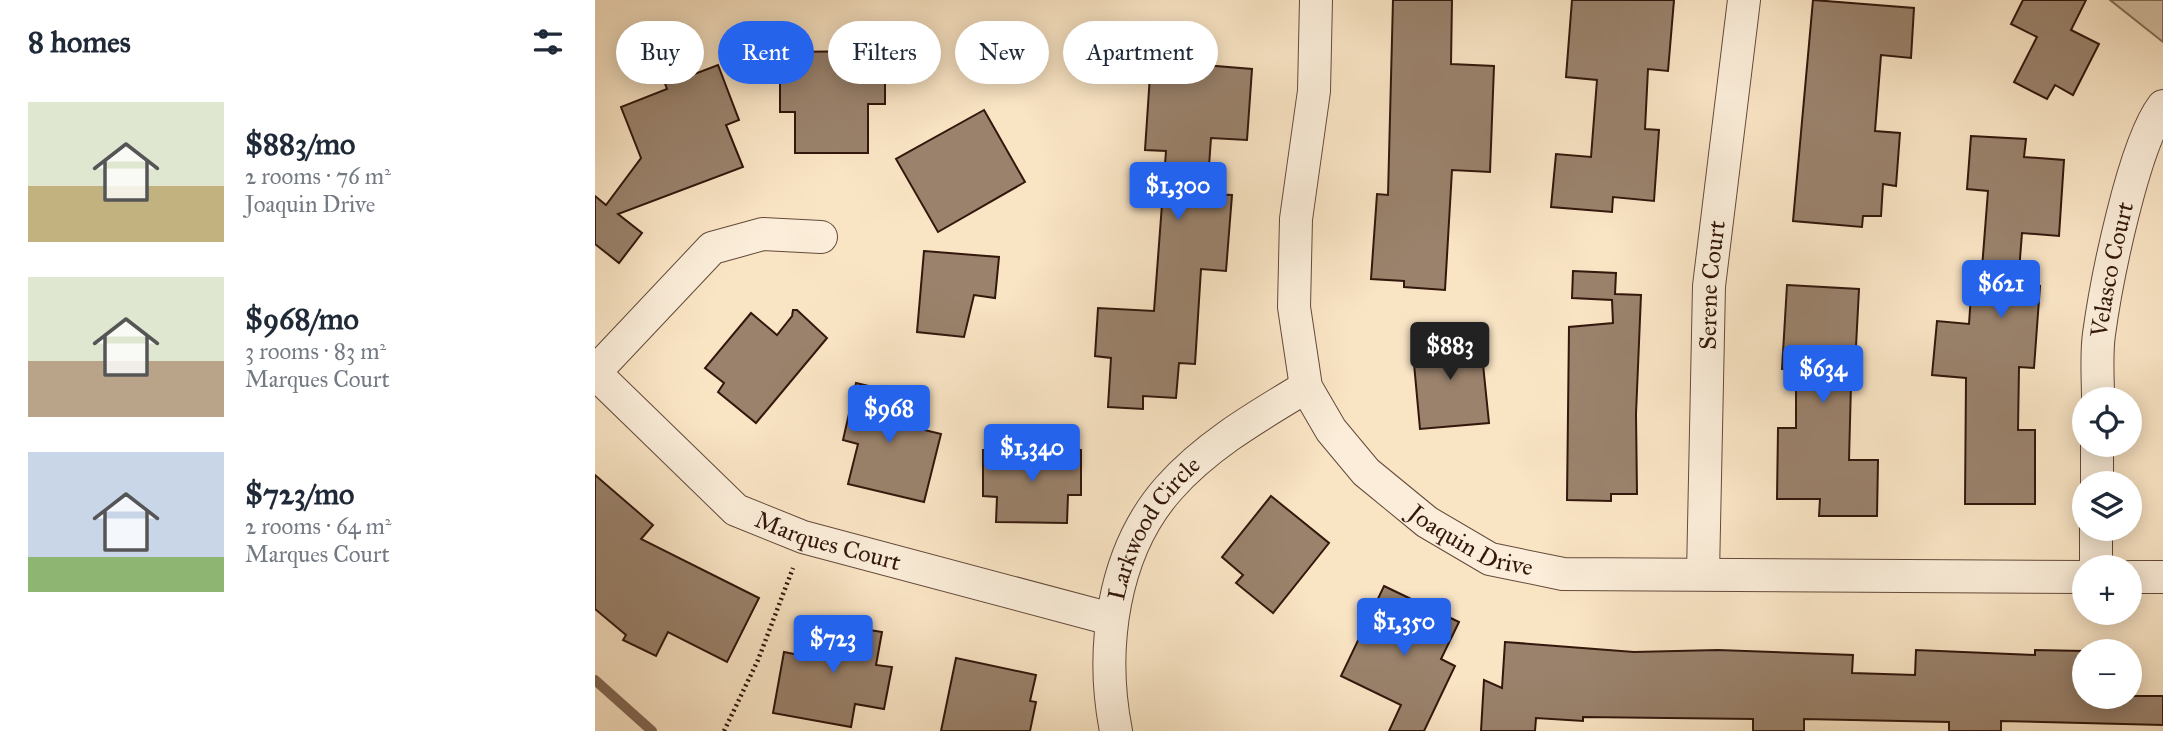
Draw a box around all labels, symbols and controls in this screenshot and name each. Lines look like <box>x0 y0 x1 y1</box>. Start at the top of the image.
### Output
chip: Buy <box>616 21 704 84</box>
chip: Rent <box>718 21 814 84</box>
chip: Filters <box>828 21 941 84</box>
chip: New <box>955 21 1049 84</box>
chip: Apartment <box>1063 21 1218 84</box>
icon: filters <box>529 23 567 61</box>
text: 8 homes <box>28 24 131 60</box>
text: $883/mo <box>245 126 355 162</box>
icon: home <box>84 130 168 214</box>
text: 2 rooms · 76 m² <box>245 162 391 190</box>
pin: $1,300 <box>1121 162 1235 222</box>
text: $1,300 <box>1146 171 1210 199</box>
text: Joaquin Drive <box>245 190 375 218</box>
street label: Velasco Court <box>2084 198 2140 340</box>
street label: Serene Court <box>1693 218 1732 350</box>
pin: $621 <box>1960 260 2042 320</box>
text: $621 <box>1978 269 2024 297</box>
text: $968/mo <box>245 301 359 337</box>
icon: home <box>84 305 168 389</box>
pin: $883 <box>1409 322 1491 382</box>
text: $883 <box>1426 331 1474 359</box>
text: 3 rooms · 83 m² <box>245 337 386 365</box>
pin: $634 <box>1782 346 1864 405</box>
text: $634 <box>1799 354 1847 382</box>
text: Marques Court <box>245 365 390 393</box>
pin: $968 <box>848 386 930 445</box>
map controls <box>2072 387 2142 709</box>
button: locate <box>2072 387 2142 457</box>
text: $968 <box>864 394 914 422</box>
pin: $1,340 <box>975 424 1089 484</box>
text: $1,340 <box>1000 433 1064 461</box>
street label: Larkwood Circle <box>1101 450 1206 603</box>
button: layers <box>2072 471 2142 541</box>
text: $723/mo <box>245 476 354 512</box>
icon: home <box>84 480 168 564</box>
street label: Joaquin Drive <box>1400 496 1536 582</box>
street label: Marques Court <box>751 504 905 578</box>
text: 2 rooms · 64 m² <box>245 512 391 540</box>
text: Marques Court <box>245 540 390 568</box>
button: + <box>2072 555 2142 625</box>
pin: $1,350 <box>1347 598 1461 658</box>
text: $1,350 <box>1373 607 1435 635</box>
pin: $723 <box>792 616 874 675</box>
text: $723 <box>810 624 856 652</box>
button: − <box>2072 639 2142 709</box>

